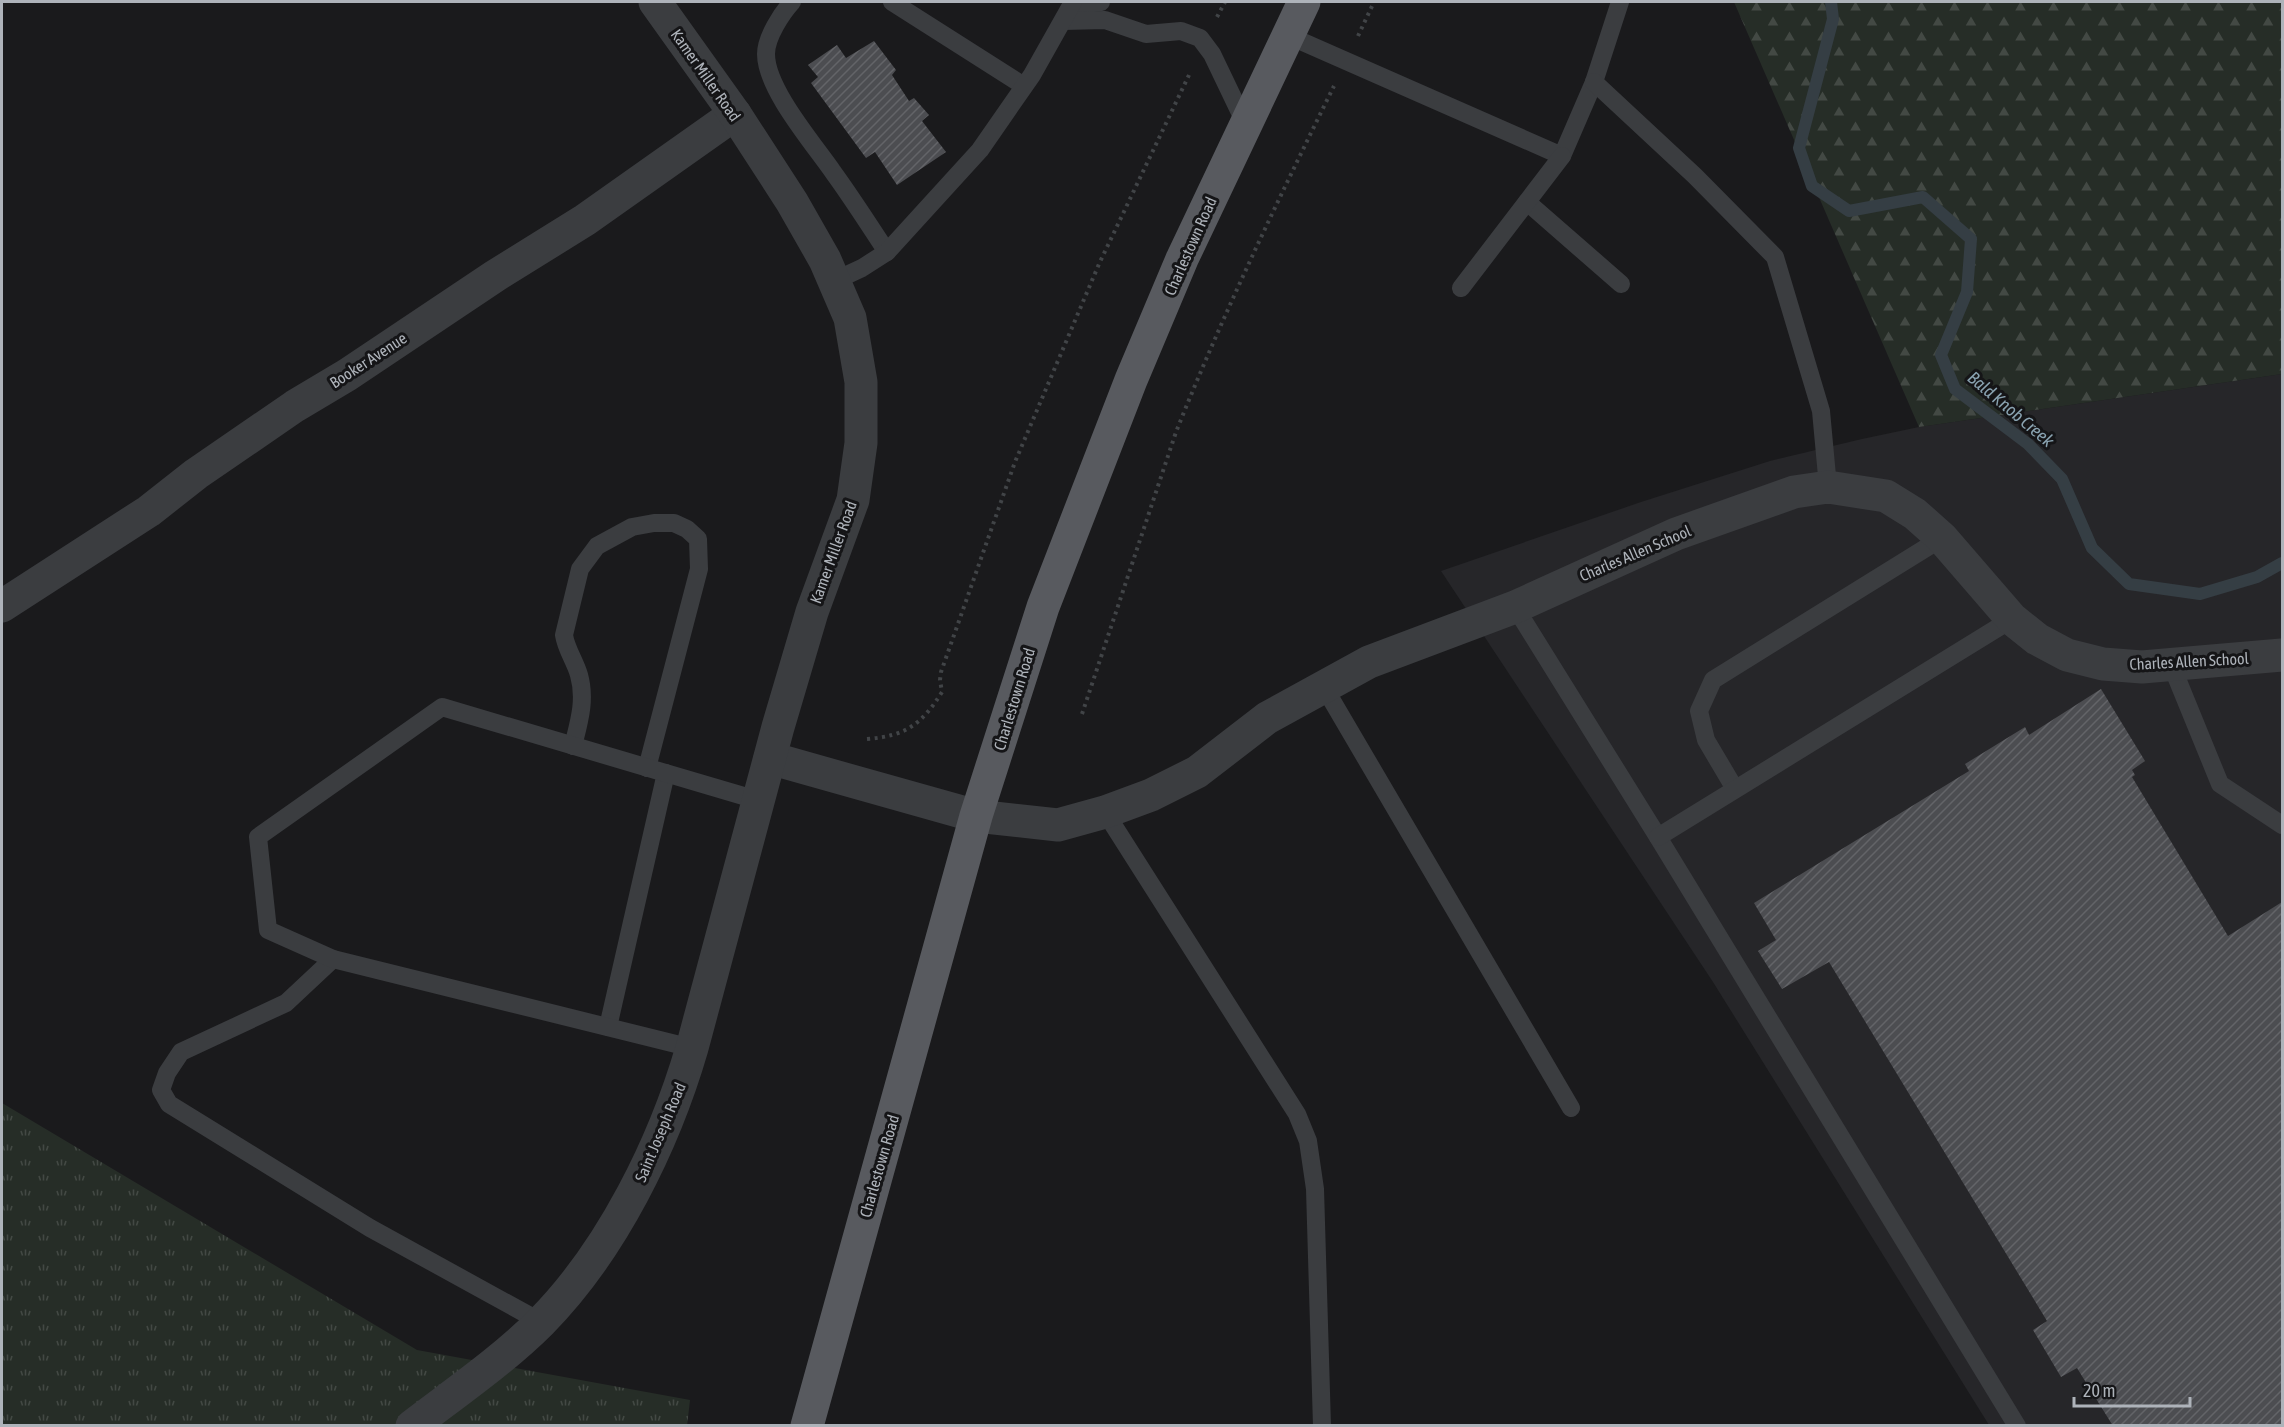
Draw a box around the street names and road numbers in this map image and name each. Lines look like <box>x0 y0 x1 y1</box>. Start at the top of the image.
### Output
street label: Kamer Miller Road <box>668 26 744 124</box>
street label: Charlestown Road <box>1160 194 1220 298</box>
street label: Booker Avenue <box>326 329 410 391</box>
street label: Kamer Miller Road <box>806 498 860 606</box>
street label: Charles Allen School <box>1577 521 1694 585</box>
street label: Charlestown Road <box>990 646 1038 752</box>
street label: Charles Allen School <box>2129 649 2250 673</box>
street label: Saint Joseph Road <box>631 1080 690 1185</box>
street label: Charlestown Road <box>856 1113 902 1219</box>

